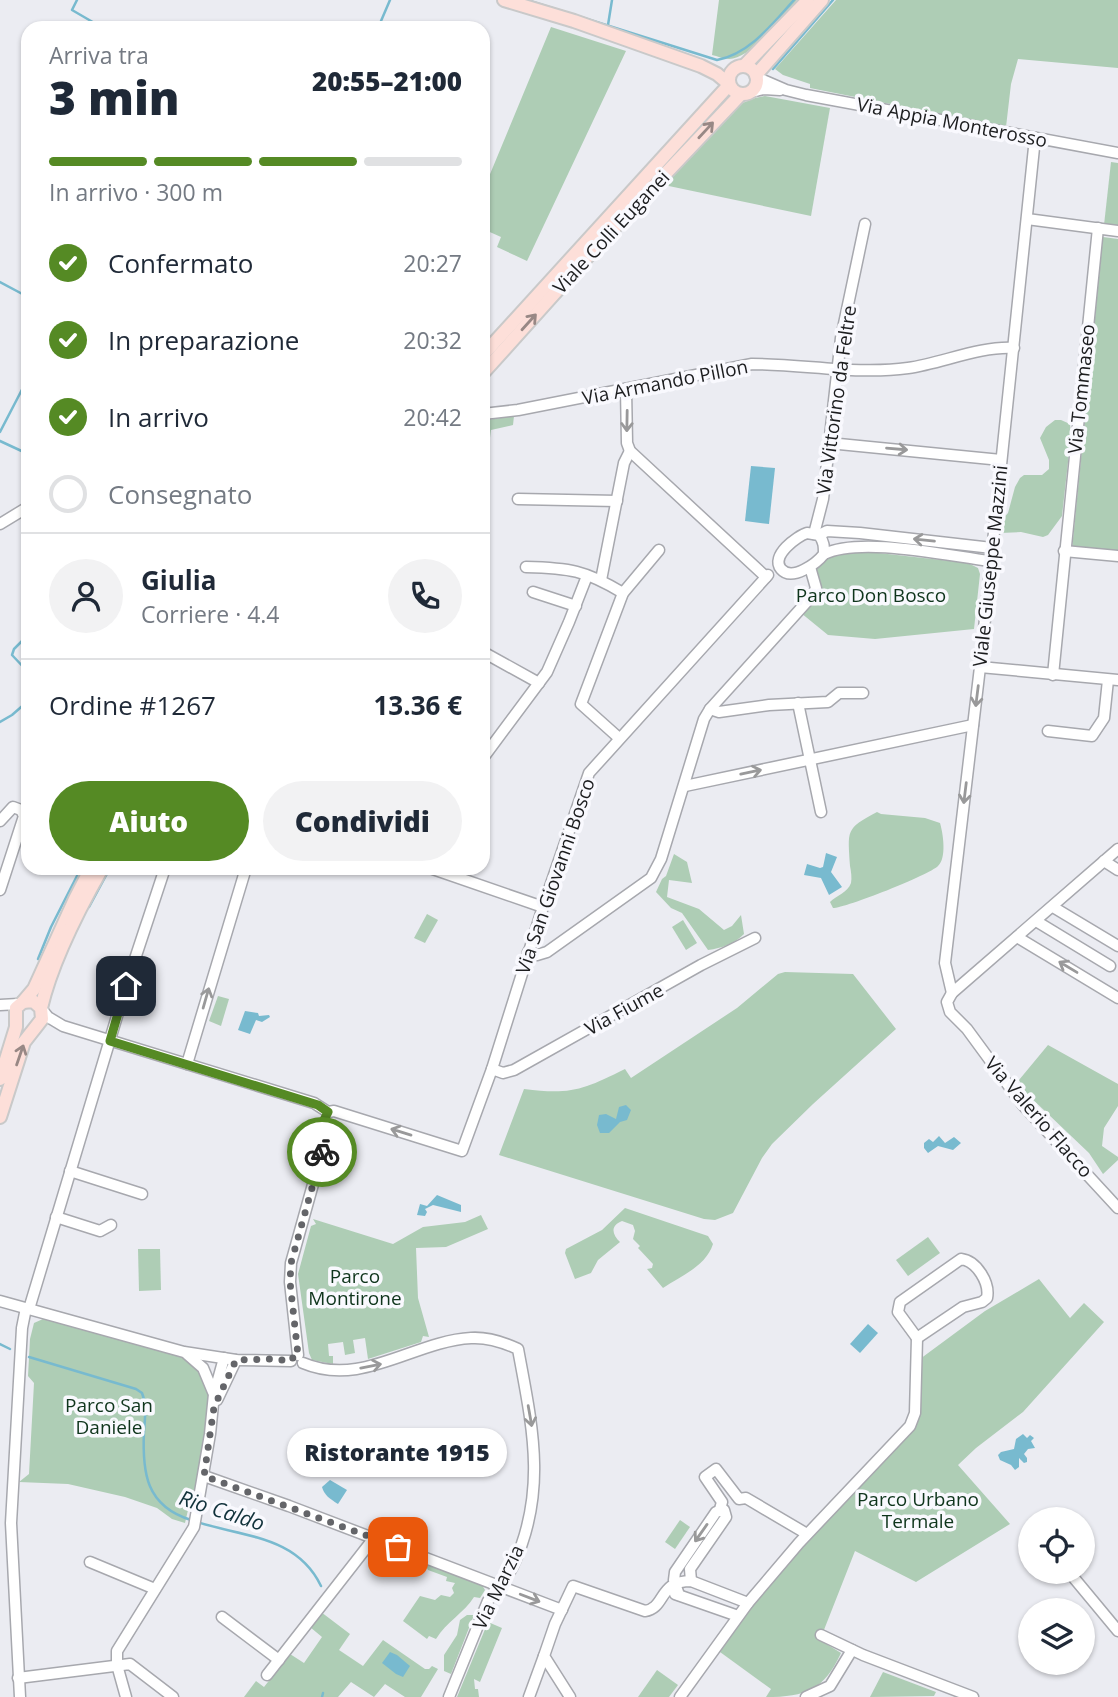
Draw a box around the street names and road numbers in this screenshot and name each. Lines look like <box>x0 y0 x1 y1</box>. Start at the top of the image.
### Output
street label: Via Appia Monterosso <box>855 91 1049 153</box>
street label: Viale Colli Euganei <box>547 165 675 299</box>
street label: Via Vittorino da Feltre <box>810 304 862 496</box>
street label: Via Tommaseo <box>1061 323 1101 455</box>
street label: Via Armando Pillon <box>580 353 750 411</box>
street label: Viale Giuseppe Mazzini <box>966 464 1014 668</box>
street label: Via San Giovanni Bosco <box>509 775 601 977</box>
street label: Via Fiume <box>580 977 668 1041</box>
street label: Via Valerio Flacco <box>979 1051 1099 1183</box>
street label: Via Marzia <box>466 1540 530 1634</box>

